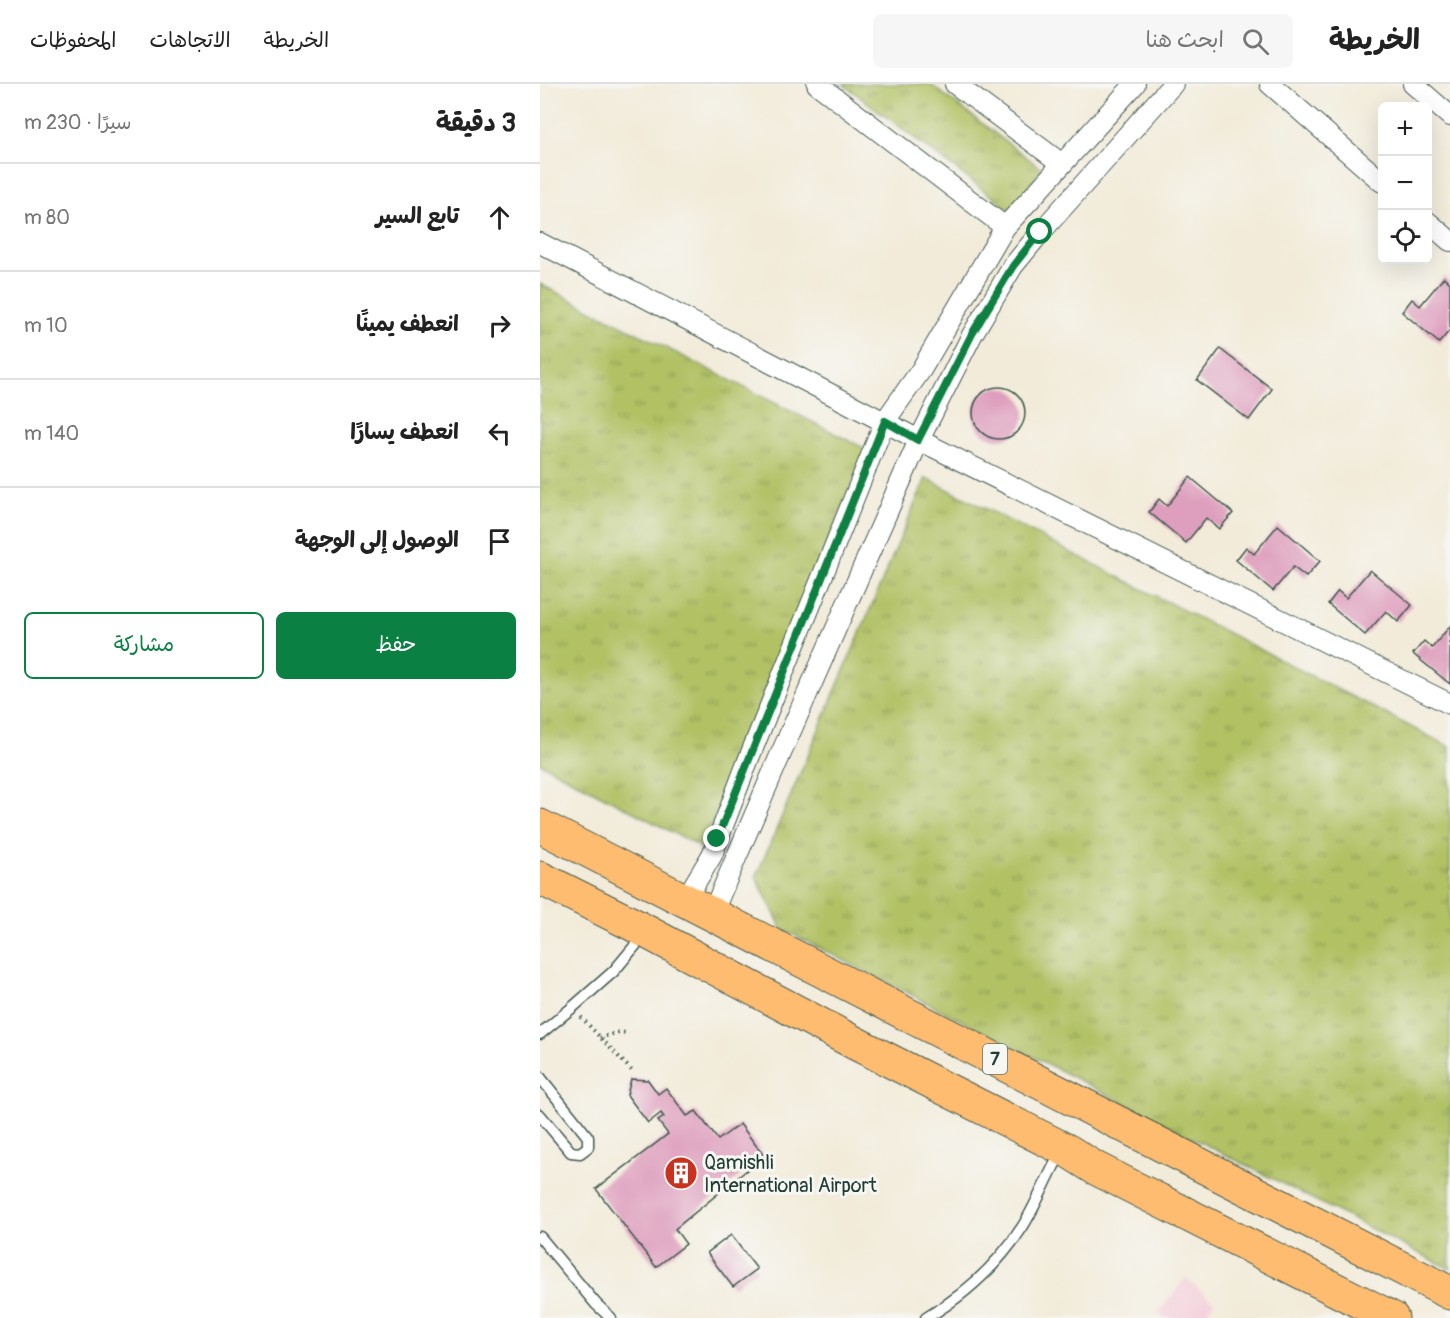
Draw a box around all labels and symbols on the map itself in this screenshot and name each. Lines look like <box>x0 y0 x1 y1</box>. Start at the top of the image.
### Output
route start <box>1026 218 1052 244</box>
route end <box>703 825 729 851</box>
road number: 7 <box>983 1044 1007 1074</box>
place label: Qamishli International Airport <box>704 1150 878 1198</box>
building icon: Qamishli International Airport <box>663 1155 699 1191</box>

